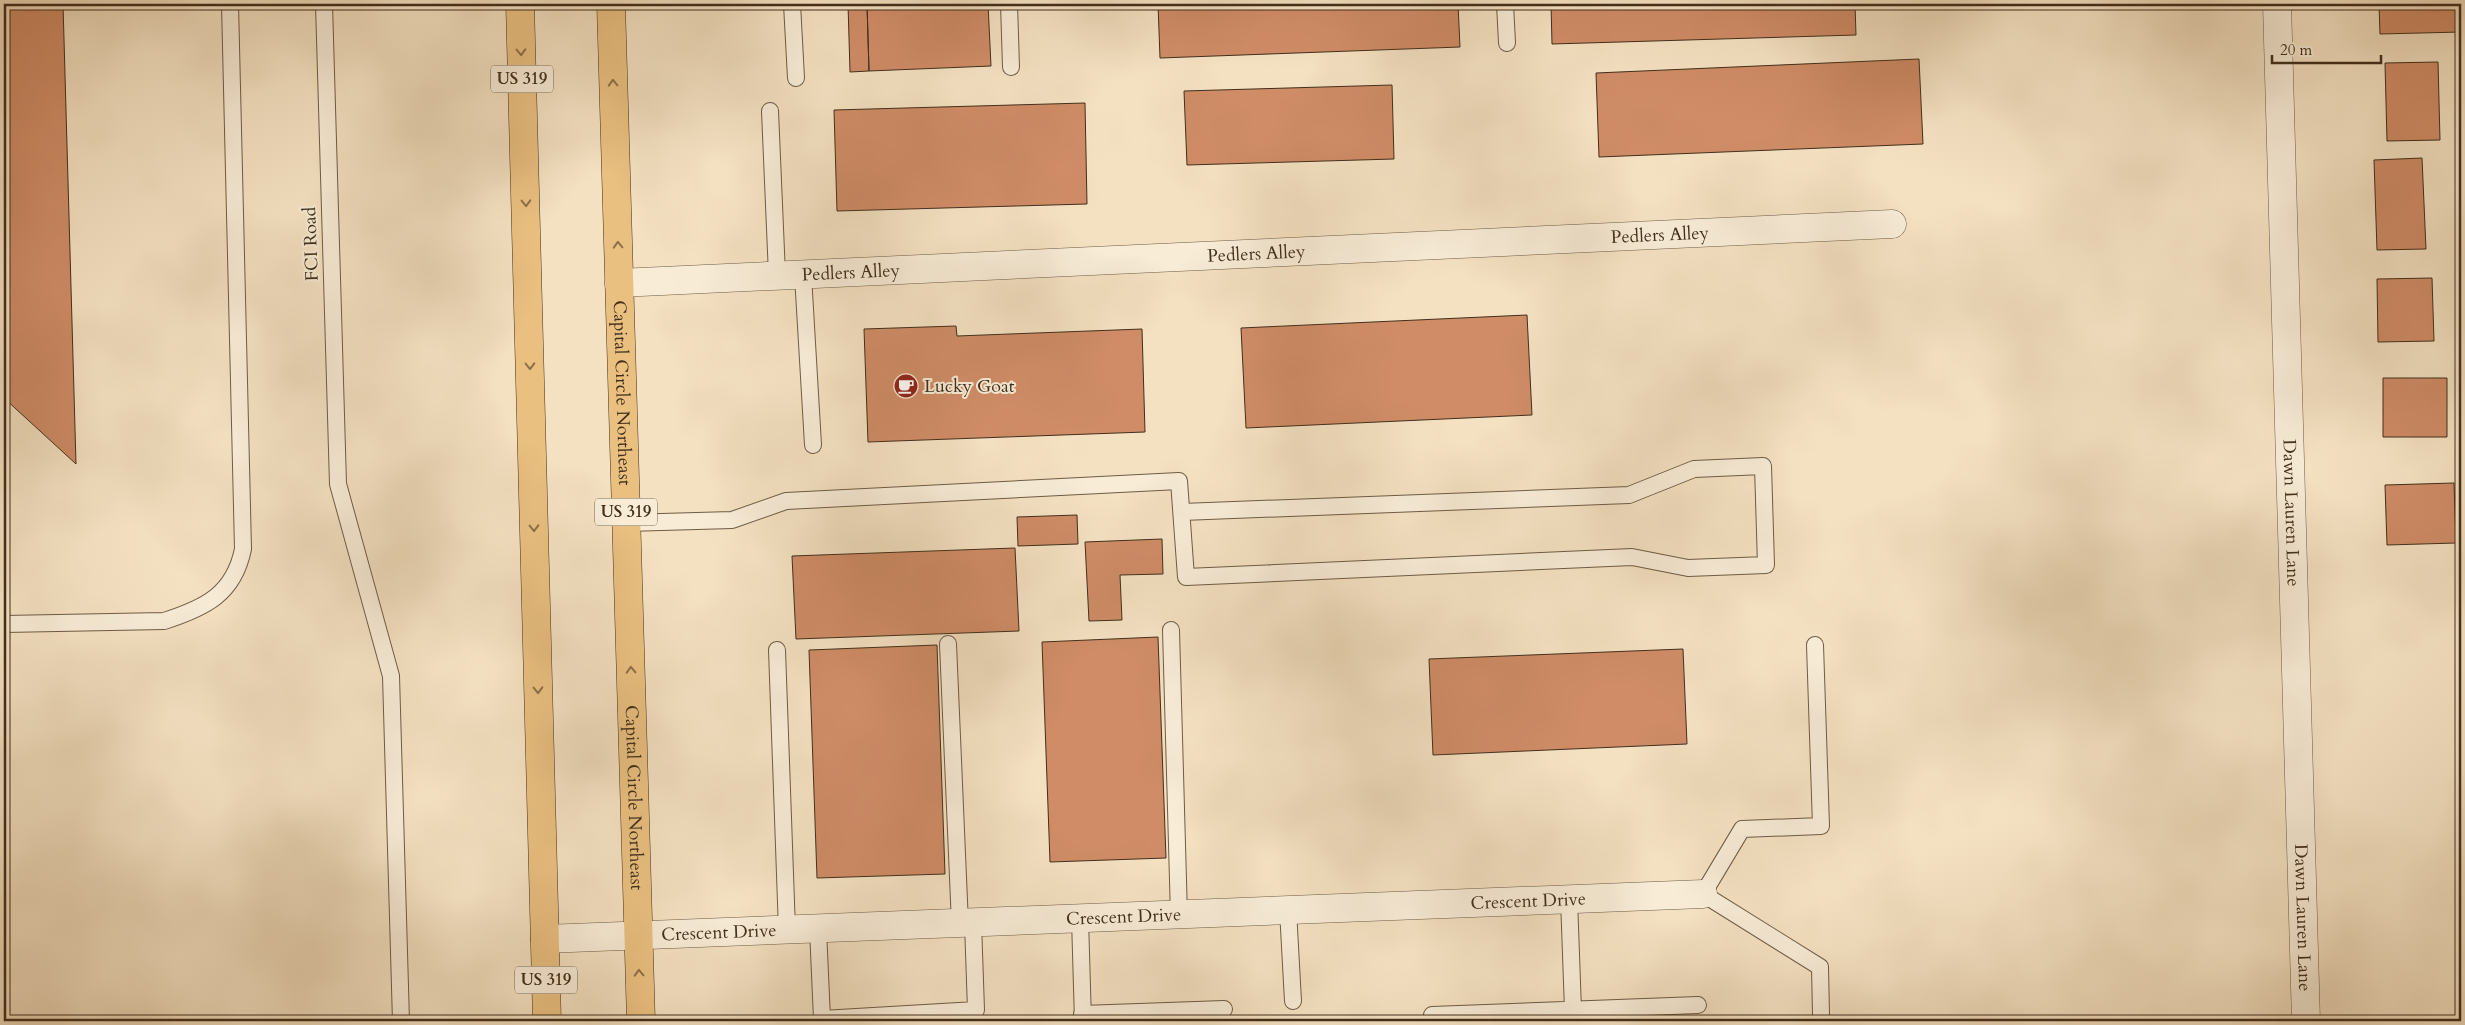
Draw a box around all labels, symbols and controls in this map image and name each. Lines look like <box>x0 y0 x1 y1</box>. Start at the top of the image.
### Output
scale bar <box>2272 32 2381 64</box>
text: 20 m <box>2280 40 2312 60</box>
one-way arrow <box>516 49 527 57</box>
road number: US 319 <box>491 66 553 92</box>
one-way arrow <box>608 79 618 86</box>
one-way arrow <box>521 200 531 207</box>
street label: FCI Road <box>297 206 325 282</box>
street label: Pedlers Alley <box>1610 220 1710 250</box>
street label: Pedlers Alley <box>1207 239 1307 268</box>
one-way arrow <box>613 241 623 249</box>
street label: Pedlers Alley <box>801 257 901 287</box>
street label: Capital Circle Northeast <box>607 300 638 486</box>
one-way arrow <box>525 362 535 370</box>
cafe icon: Lucky Goat <box>893 373 919 399</box>
place label: Lucky Goat <box>924 374 1015 399</box>
street label: Dawn Lauren Lane <box>2277 439 2306 587</box>
road number: US 319 <box>595 498 657 526</box>
one-way arrow <box>529 524 539 532</box>
one-way arrow <box>625 666 636 674</box>
one-way arrow <box>533 687 543 695</box>
street label: Capital Circle Northeast <box>619 705 650 891</box>
street label: Dawn Lauren Lane <box>2288 844 2318 992</box>
street label: Crescent Drive <box>1470 886 1586 916</box>
street label: Crescent Drive <box>1065 902 1182 931</box>
street label: Crescent Drive <box>661 918 777 947</box>
road number: US 319 <box>515 966 577 994</box>
one-way arrow <box>634 968 645 976</box>

